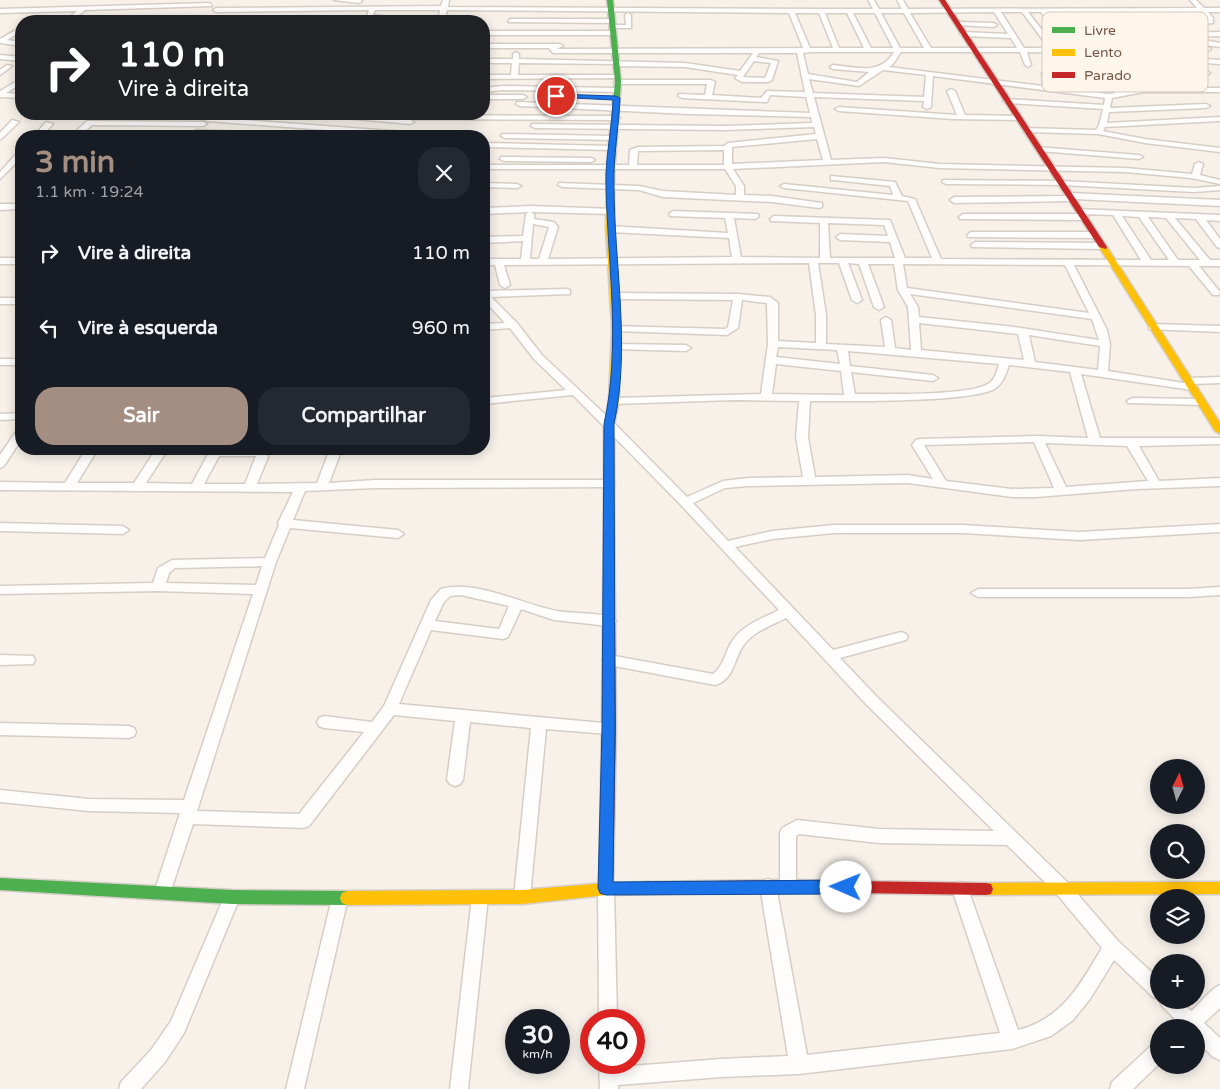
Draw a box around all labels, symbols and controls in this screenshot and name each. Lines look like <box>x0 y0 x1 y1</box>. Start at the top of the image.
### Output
legend <box>1042 12 1208 92</box>
text: Livre <box>1084 22 1116 39</box>
text: 110 m <box>118 34 225 76</box>
icon: right <box>35 35 100 100</box>
text: Lento <box>1084 44 1122 61</box>
text: Parado <box>1084 67 1132 84</box>
pin <box>535 75 577 117</box>
text: Vire à direita <box>118 76 249 102</box>
icon: arrive <box>542 82 570 110</box>
text: 3 min <box>35 144 115 181</box>
button: close <box>418 147 470 199</box>
text: 1.1 km · 19:24 <box>35 182 144 202</box>
icon: right <box>35 239 63 267</box>
text: Vire à direita <box>78 242 191 264</box>
text: 110 m <box>412 242 470 264</box>
icon: left <box>35 314 63 342</box>
text: Vire à esquerda <box>78 317 218 339</box>
text: 960 m <box>412 317 470 339</box>
button: Sair <box>35 387 248 445</box>
button: Compartilhar <box>258 387 470 445</box>
north arrow <box>1150 759 1205 814</box>
map controls <box>1150 759 1205 1074</box>
button: search <box>1150 824 1205 879</box>
position arrow <box>819 860 871 912</box>
button: layers <box>1150 889 1205 944</box>
button: + <box>1150 954 1205 1009</box>
speed limit sign: 40 <box>580 1009 645 1074</box>
button: − <box>1150 1019 1205 1074</box>
text: 30 <box>522 1020 553 1050</box>
text: km/h <box>522 1047 553 1061</box>

